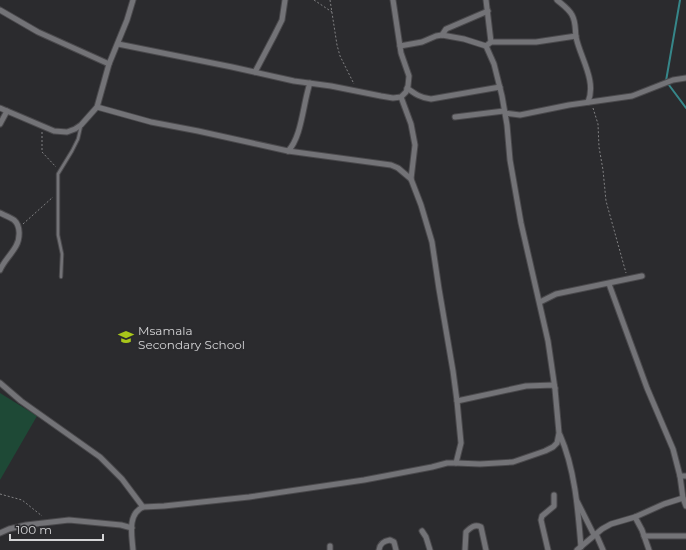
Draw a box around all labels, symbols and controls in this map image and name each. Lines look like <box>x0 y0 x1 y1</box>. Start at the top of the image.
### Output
place label: Msamala Secondary School <box>138 323 245 352</box>
school or university icon: Msamala Secondary School <box>117 328 135 346</box>
scale bar <box>10 516 103 542</box>
text: 100 m <box>16 522 52 537</box>

